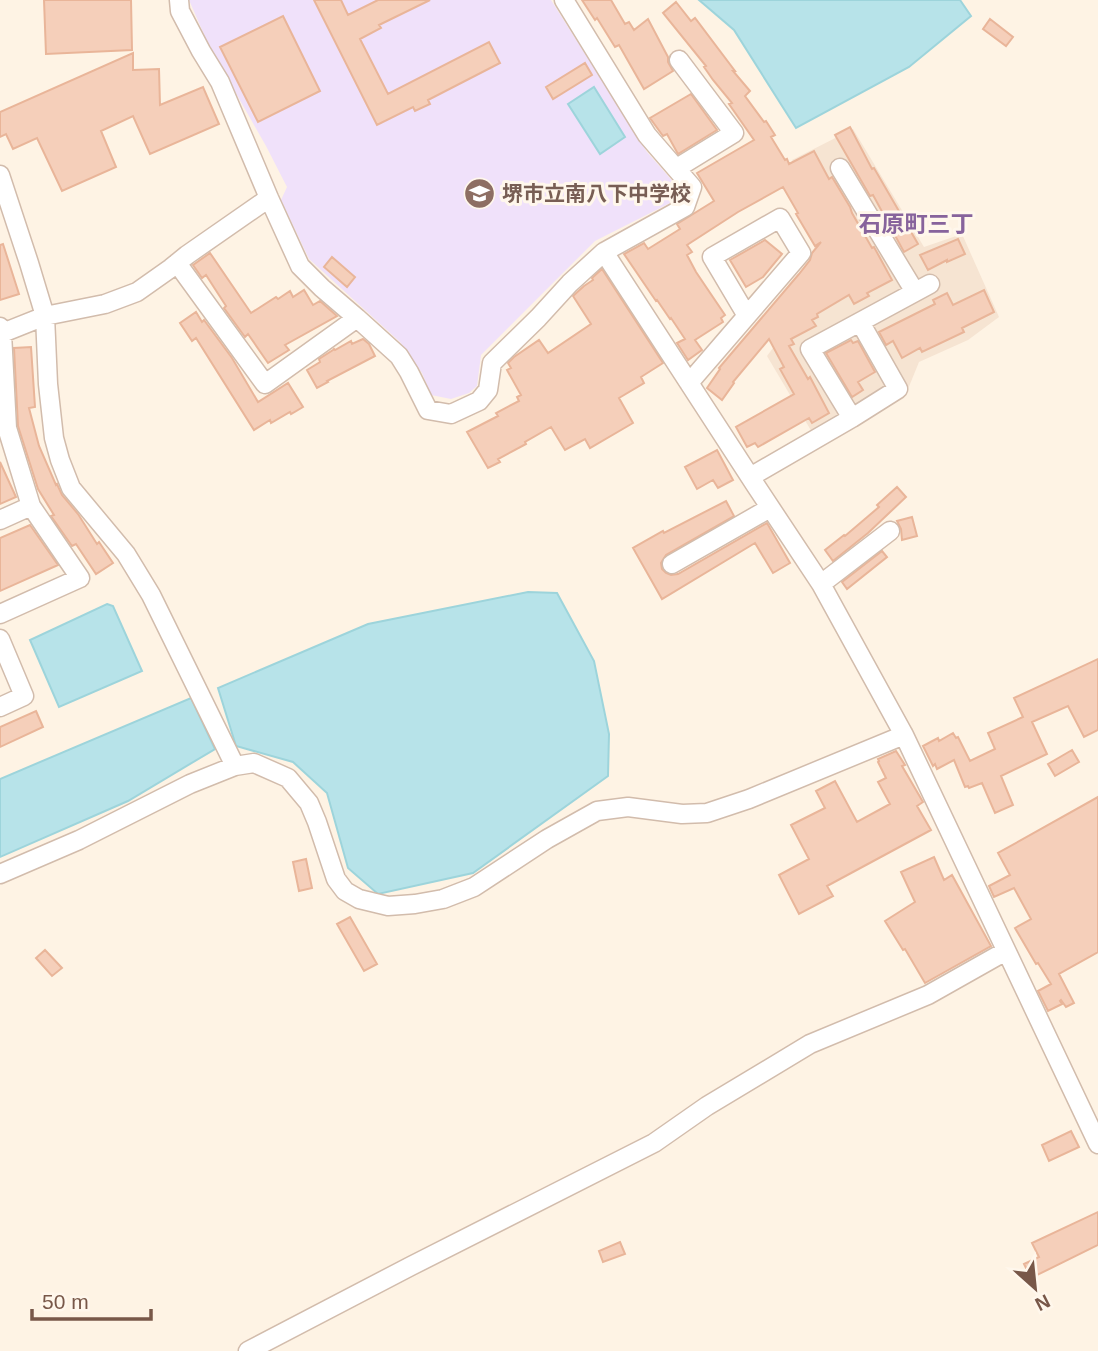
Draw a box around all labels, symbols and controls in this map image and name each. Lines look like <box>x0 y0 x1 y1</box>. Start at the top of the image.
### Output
school or university icon: 堺市立南八下中学校 <box>462 177 496 211</box>
place label: 堺市立南八下中学校 <box>502 182 691 205</box>
district label: 石原町三丁 <box>859 211 974 237</box>
north arrow <box>1000 1253 1070 1323</box>
scale bar <box>32 1278 150 1322</box>
text: 50 m <box>42 1290 89 1313</box>
text: N <box>1032 1290 1053 1315</box>

